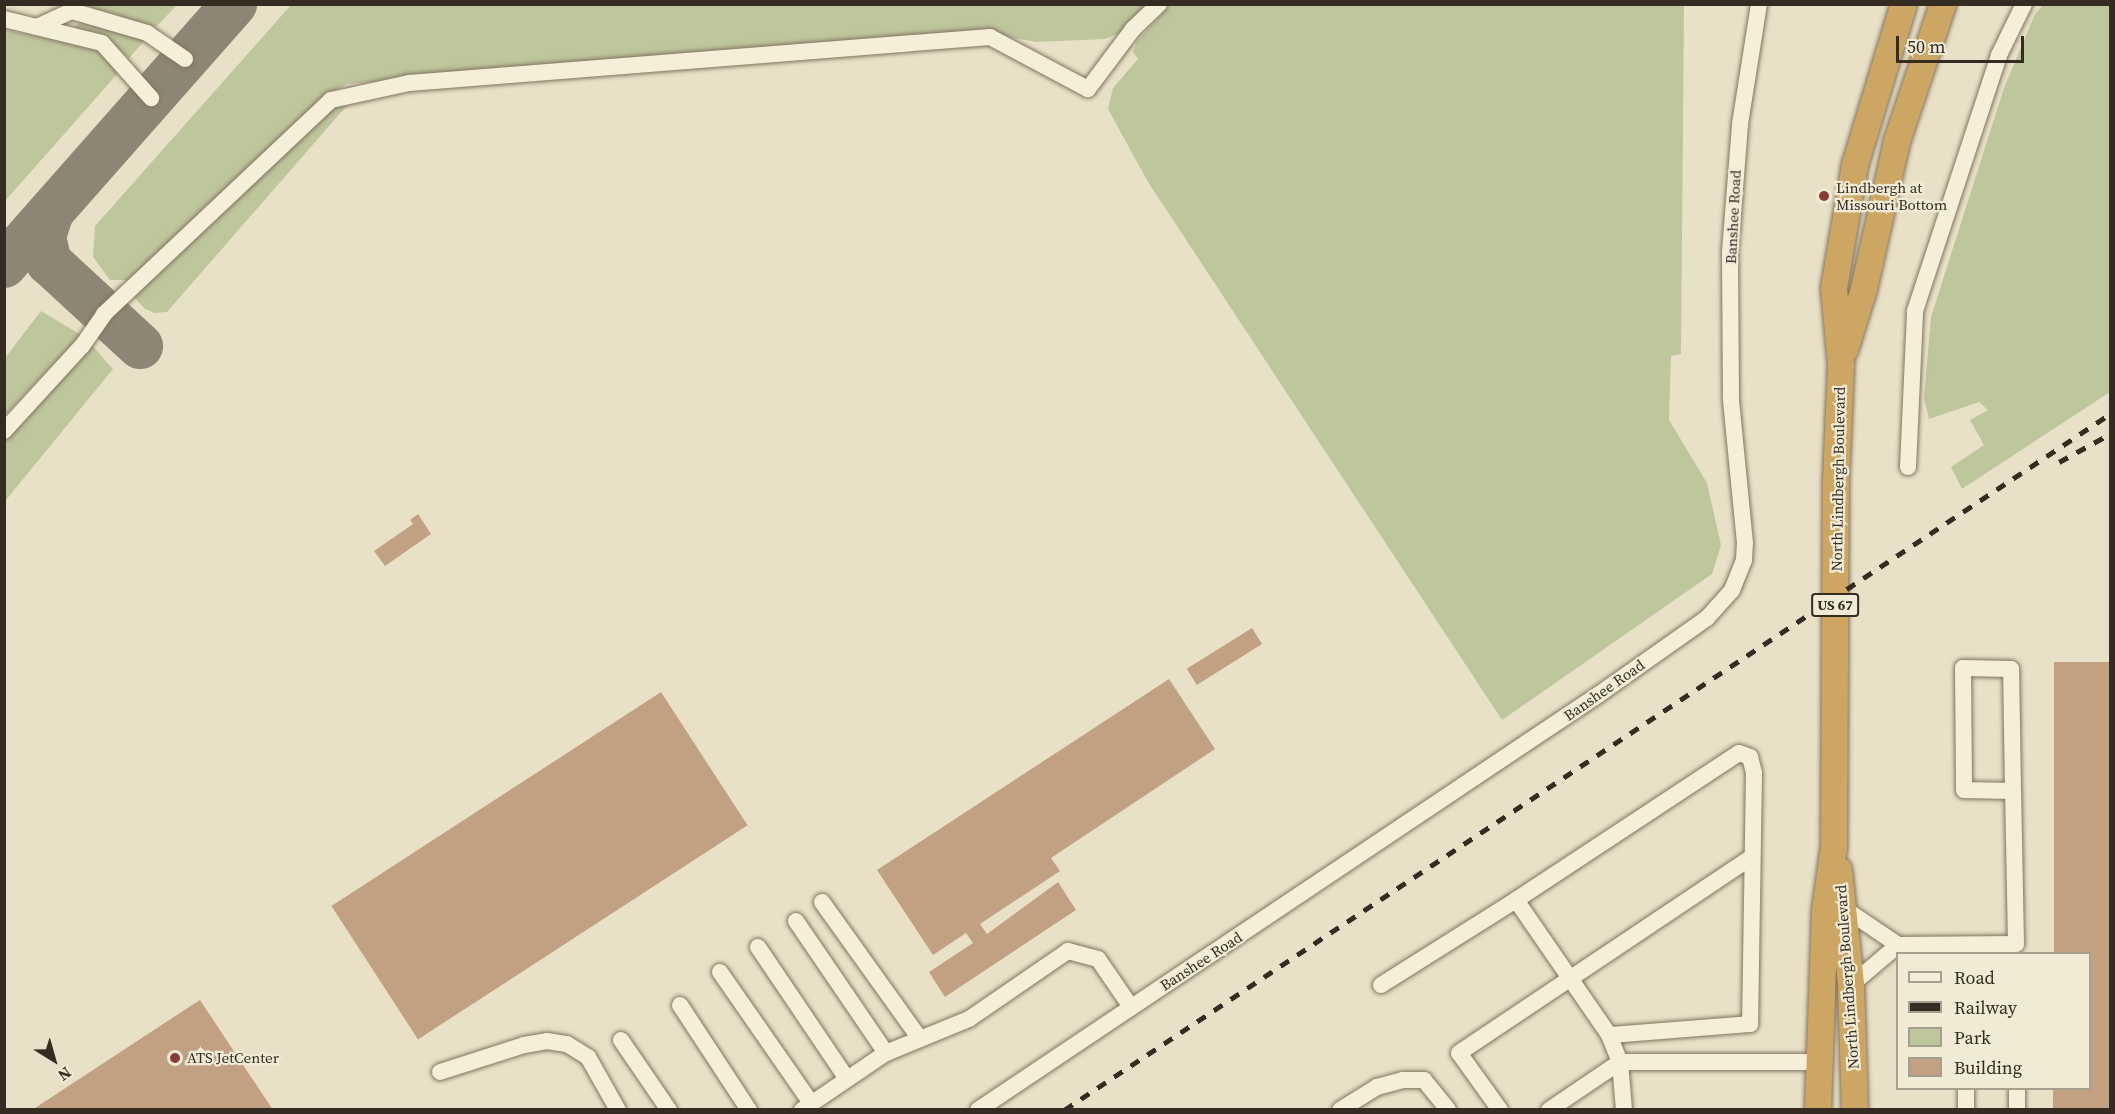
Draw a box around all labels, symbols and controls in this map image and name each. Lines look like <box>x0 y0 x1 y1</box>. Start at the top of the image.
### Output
scale bar <box>1899 24 2026 62</box>
text: 50 m <box>1907 34 1945 59</box>
street label: Banshee Road <box>1722 169 1744 265</box>
place label: Lindbergh at Missouri Bottom <box>1836 178 1947 213</box>
marker: Lindbergh at Missouri Bottom <box>1817 189 1831 203</box>
street label: North Lindbergh Boulevard <box>1827 387 1849 571</box>
road number: US 67 <box>1811 594 1859 616</box>
street label: Banshee Road <box>1560 656 1648 724</box>
street label: North Lindbergh Boulevard <box>1832 884 1862 1070</box>
street label: Banshee Road <box>1157 928 1245 994</box>
legend <box>1896 952 2091 1090</box>
text: Road <box>1954 965 1995 990</box>
text: Railway <box>1954 995 2017 1020</box>
text: Park <box>1954 1025 1991 1050</box>
north arrow <box>24 1030 84 1090</box>
place label: ATS JetCenter <box>187 1049 279 1067</box>
marker: ATS JetCenter <box>168 1051 182 1065</box>
text: Building <box>1954 1055 2022 1080</box>
text: N <box>54 1062 76 1087</box>

